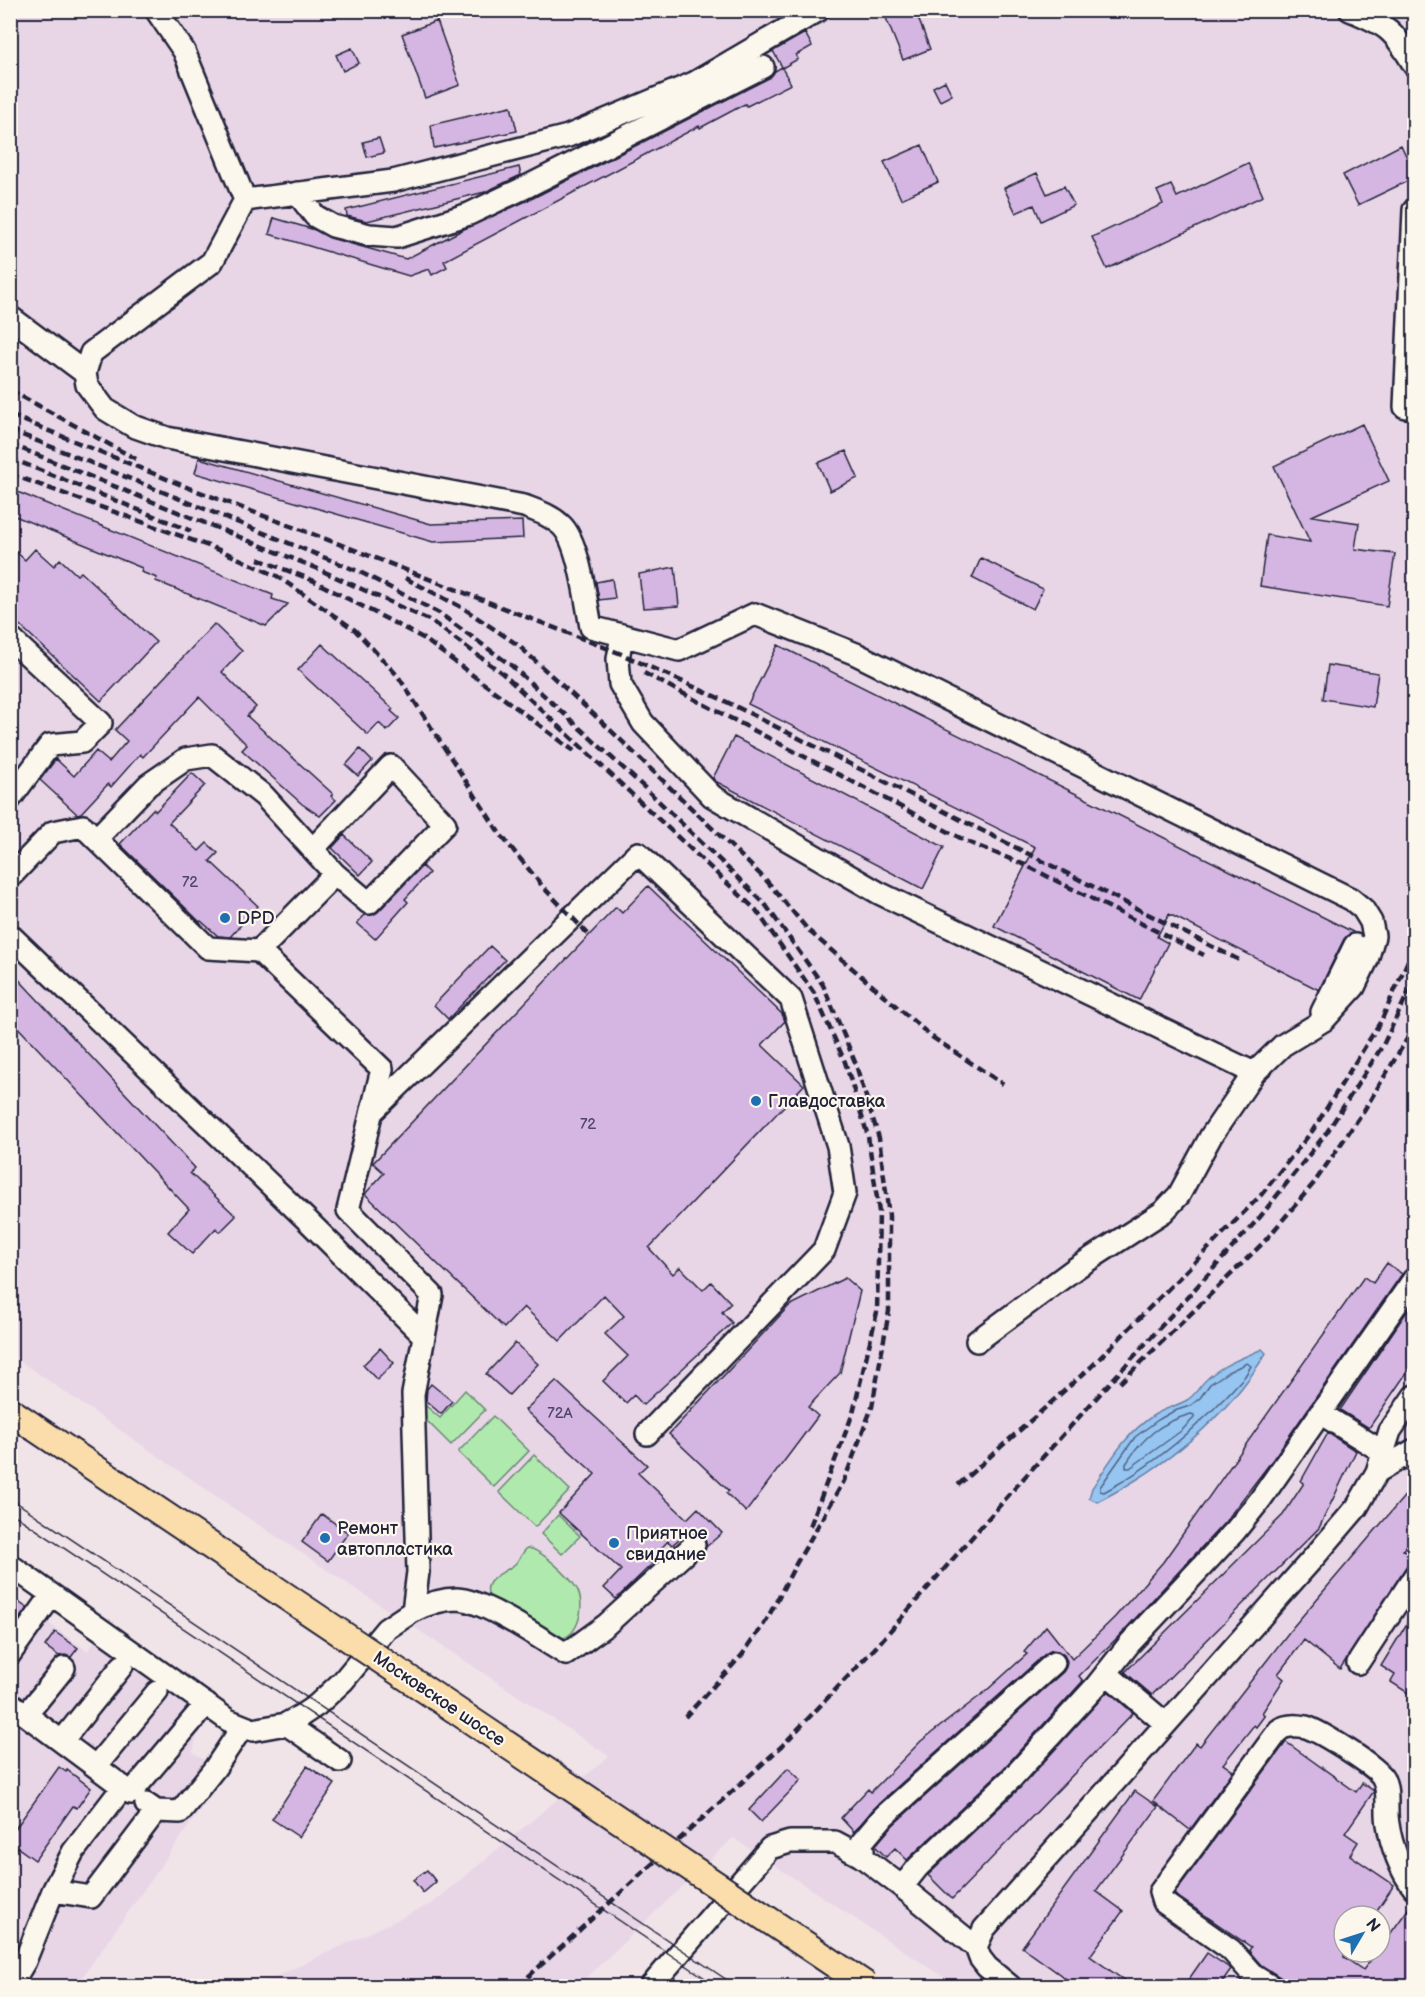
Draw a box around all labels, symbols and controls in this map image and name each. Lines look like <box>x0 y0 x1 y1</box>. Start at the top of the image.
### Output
house number: 72 <box>182 873 198 892</box>
place label: DPD <box>237 908 275 929</box>
marker: DPD <box>218 911 232 925</box>
place label: Главдоставка <box>768 1091 886 1112</box>
marker: Главдоставка <box>749 1094 763 1108</box>
house number: 72 <box>580 1115 596 1134</box>
house number: 72А <box>547 1404 574 1423</box>
place label: Ремонт автопластика <box>337 1518 453 1560</box>
place label: Приятное свидание <box>626 1523 708 1565</box>
marker: Ремонт автопластика <box>318 1531 332 1545</box>
marker: Приятное свидание <box>607 1536 621 1550</box>
street label: Московское шоссе <box>369 1647 509 1751</box>
north arrow <box>1332 1904 1392 1964</box>
text: N <box>1361 1915 1384 1936</box>

